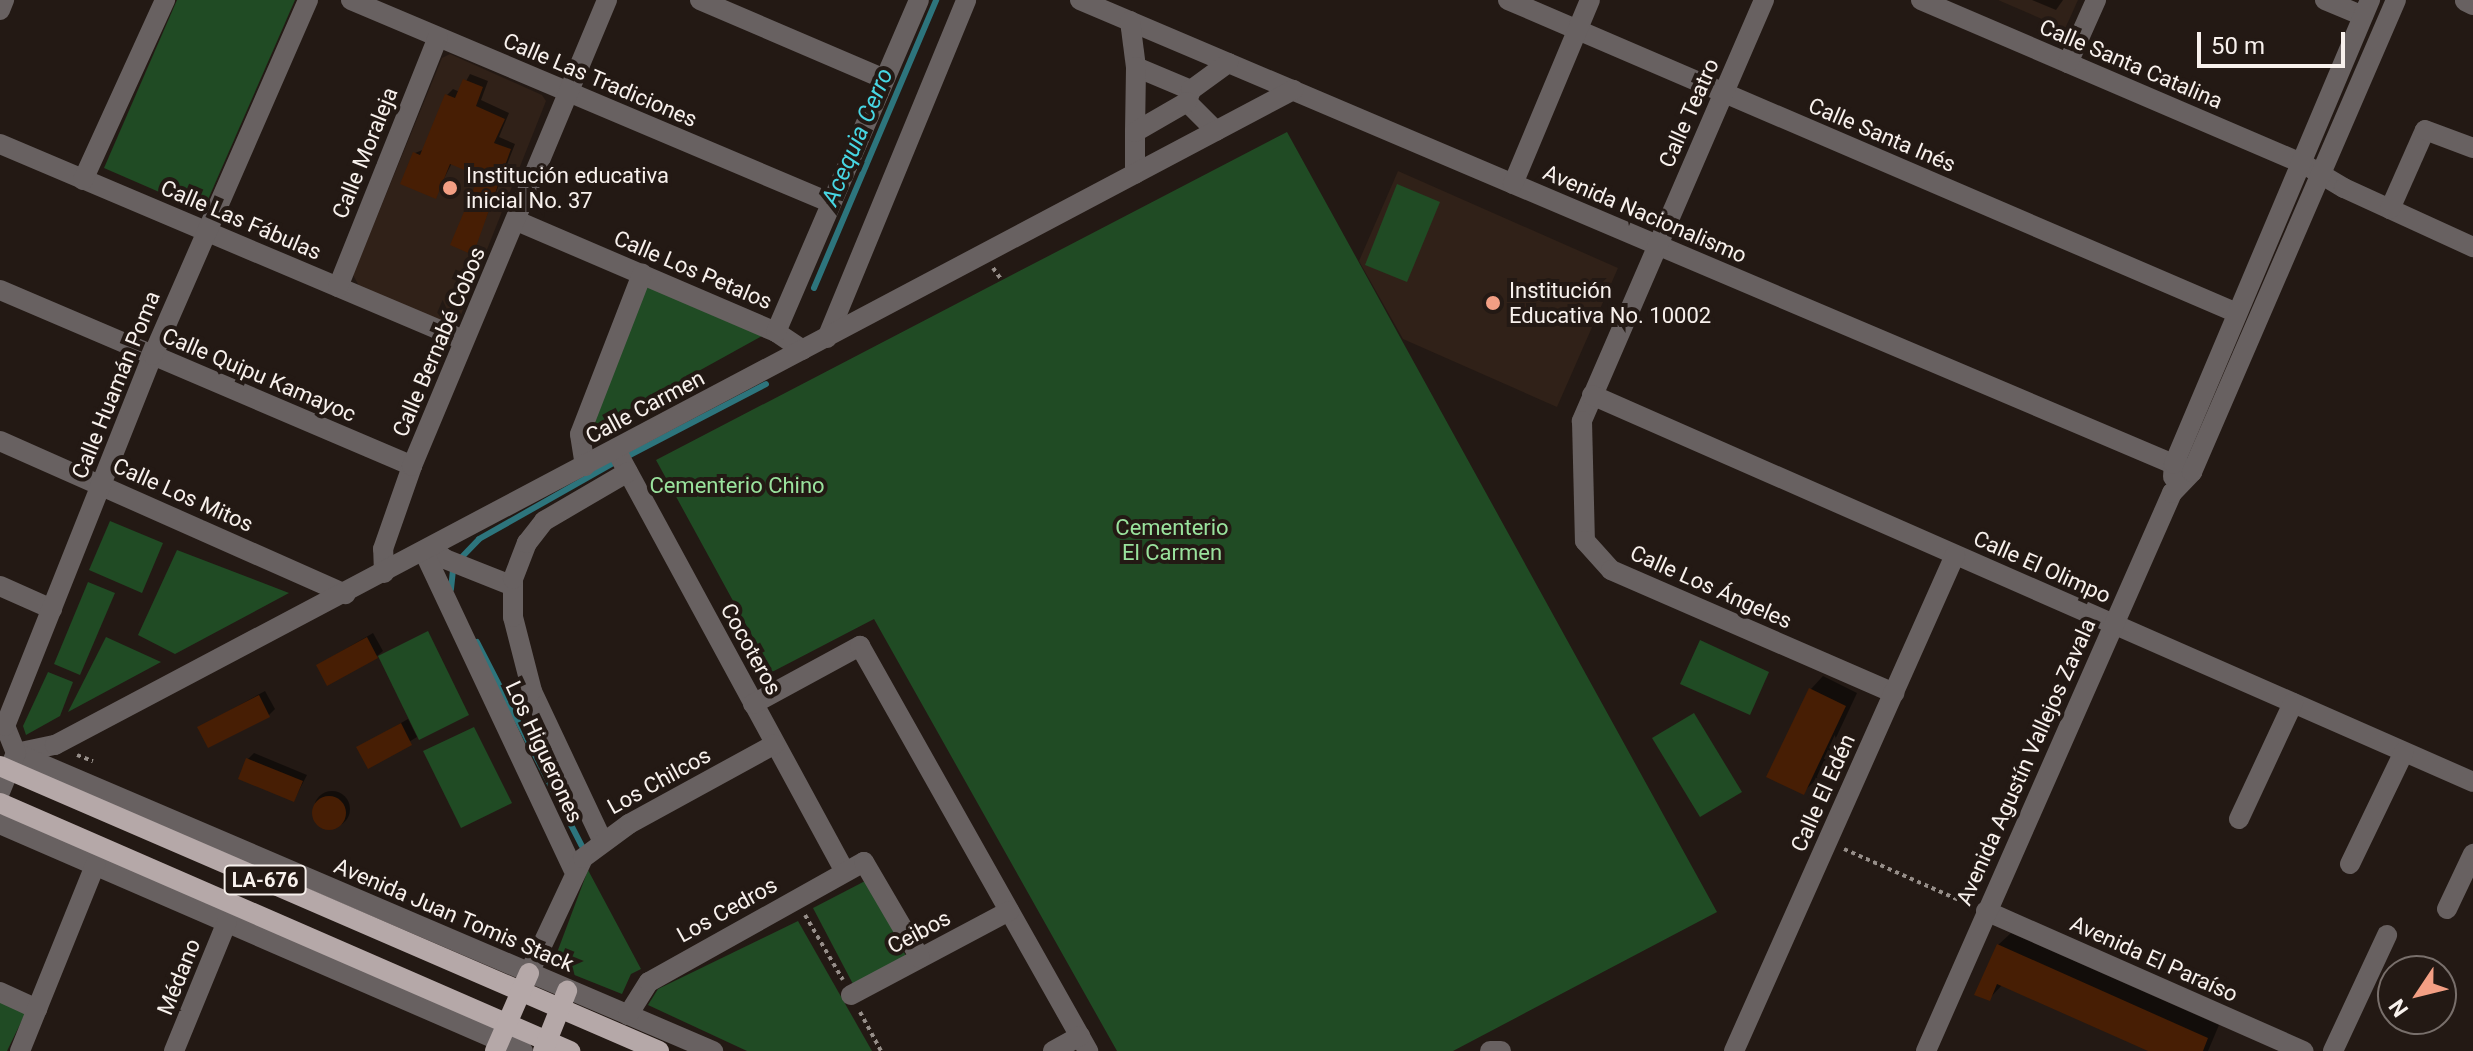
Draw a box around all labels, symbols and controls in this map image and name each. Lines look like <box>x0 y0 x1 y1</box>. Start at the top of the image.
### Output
street label: Calle Santa Catalina <box>2036 14 2226 114</box>
scale bar <box>2201 16 2349 66</box>
street label: Calle Las Tradiciones <box>499 27 701 133</box>
text: 50 m <box>2211 32 2265 60</box>
street label: Calle Teatro <box>1653 54 1725 172</box>
water label: Acequia Cerro <box>816 64 900 210</box>
street label: Calle Moraleja <box>327 84 403 222</box>
street label: Calle Santa Inés <box>1805 92 1959 178</box>
street label: Avenida Nacionalismo <box>1539 159 1751 269</box>
place label: Institución educativa inicial No. 37 <box>466 162 669 214</box>
street label: Calle Las Fábulas <box>157 174 325 266</box>
marker: Institución educativa inicial No. 37 <box>441 179 459 197</box>
street label: Calle Los Petalos <box>610 225 776 315</box>
street label: Calle Bernabé Cobos <box>387 243 491 441</box>
place label: Institución Educativa No. 10002 <box>1509 277 1711 328</box>
street label: Calle Huamán Poma <box>66 287 166 483</box>
marker: Institución Educativa No. 10002 <box>1484 294 1502 312</box>
street label: Calle Quipu Kamayoc <box>158 322 360 428</box>
street label: Calle Carmen <box>581 365 709 449</box>
street label: Calle Los Mitos <box>109 452 257 538</box>
park label: Cementerio Chino <box>649 473 825 499</box>
park label: Cementerio El Carmen <box>1115 514 1229 566</box>
street label: Calle El Olimpo <box>1969 525 2115 609</box>
street label: Calle Los Ángeles <box>1626 540 1796 634</box>
street label: Cocoteros <box>715 598 787 700</box>
street label: Avenida Agustín Vallejos Zavala <box>1951 615 2101 909</box>
street label: Los Higuerones <box>500 677 588 827</box>
street label: Calle El Edén <box>1785 730 1861 856</box>
street label: Los Chilcos <box>603 742 715 820</box>
street label: Avenida Juan Tomis Stack <box>330 852 578 978</box>
road number: LA-676 <box>223 864 307 896</box>
street label: Los Cedros <box>672 872 782 948</box>
street label: Ceibos <box>883 904 955 960</box>
street label: Avenida El Paraíso <box>2066 910 2242 1008</box>
street label: Médano <box>152 935 206 1019</box>
north arrow <box>2377 955 2457 1035</box>
text: N <box>2384 994 2413 1021</box>

